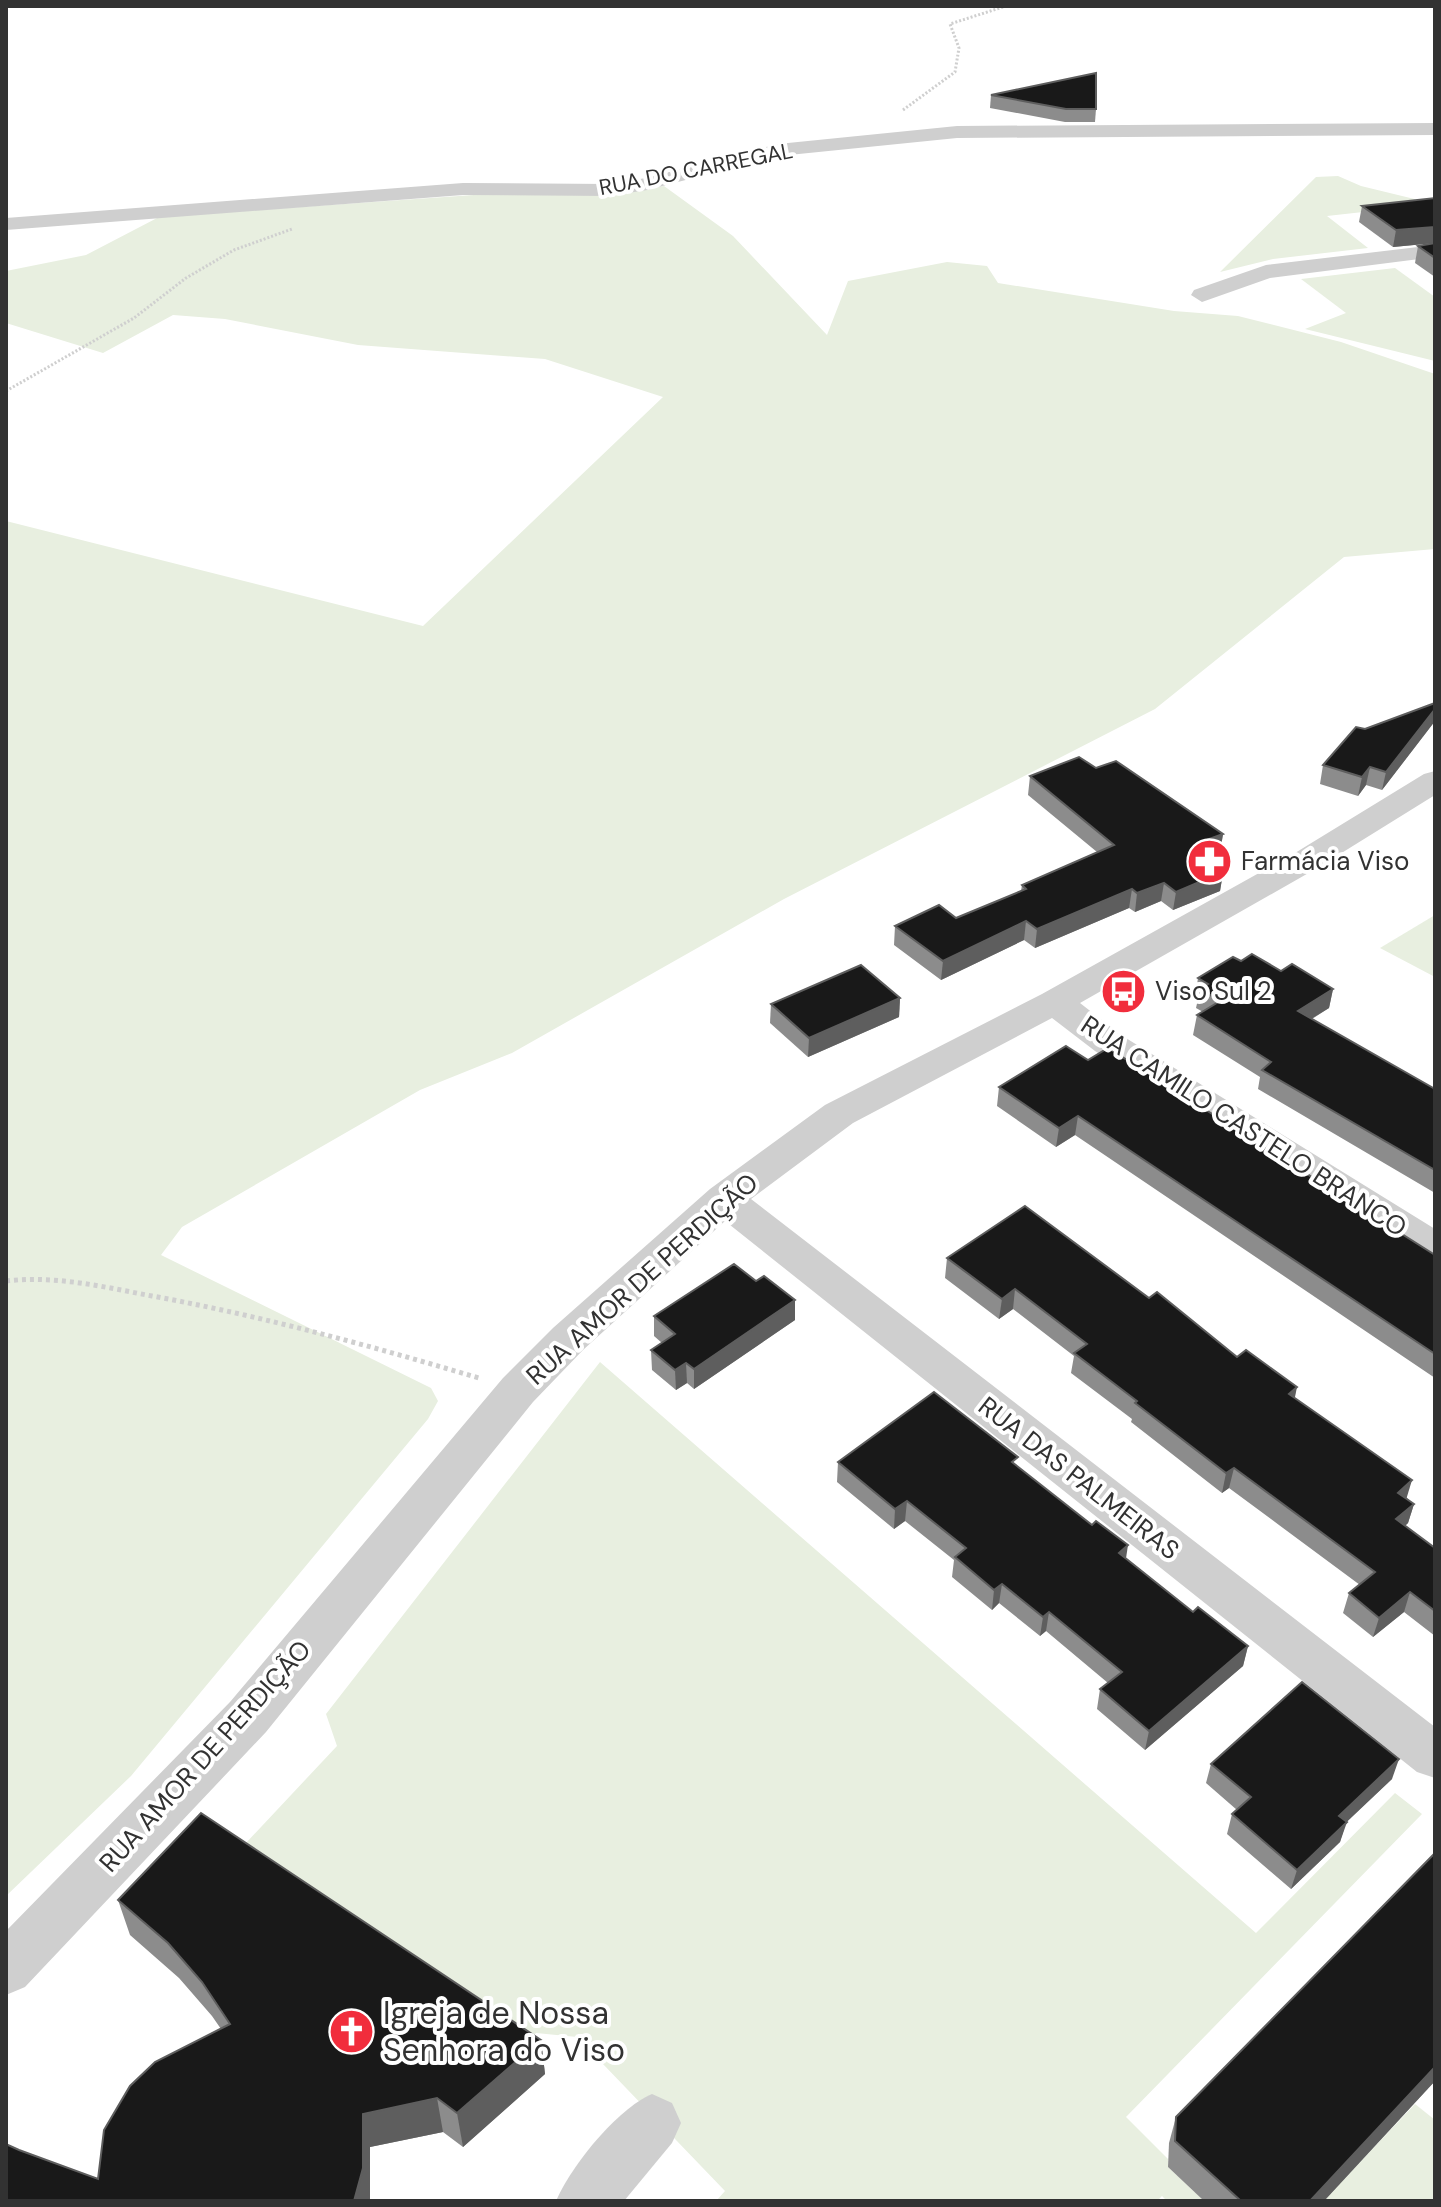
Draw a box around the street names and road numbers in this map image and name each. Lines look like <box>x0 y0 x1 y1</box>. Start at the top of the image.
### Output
street label: RUA DO CARREGAL <box>597 136 795 202</box>
street label: RUA CAMILO CASTELO BRANCO <box>1075 1008 1413 1244</box>
street label: RUA AMOR DE PERDIÇÃO <box>519 1166 765 1392</box>
street label: RUA DAS PALMEIRAS <box>972 1389 1186 1567</box>
street label: RUA AMOR DE PERDIÇÃO <box>92 1633 318 1879</box>

